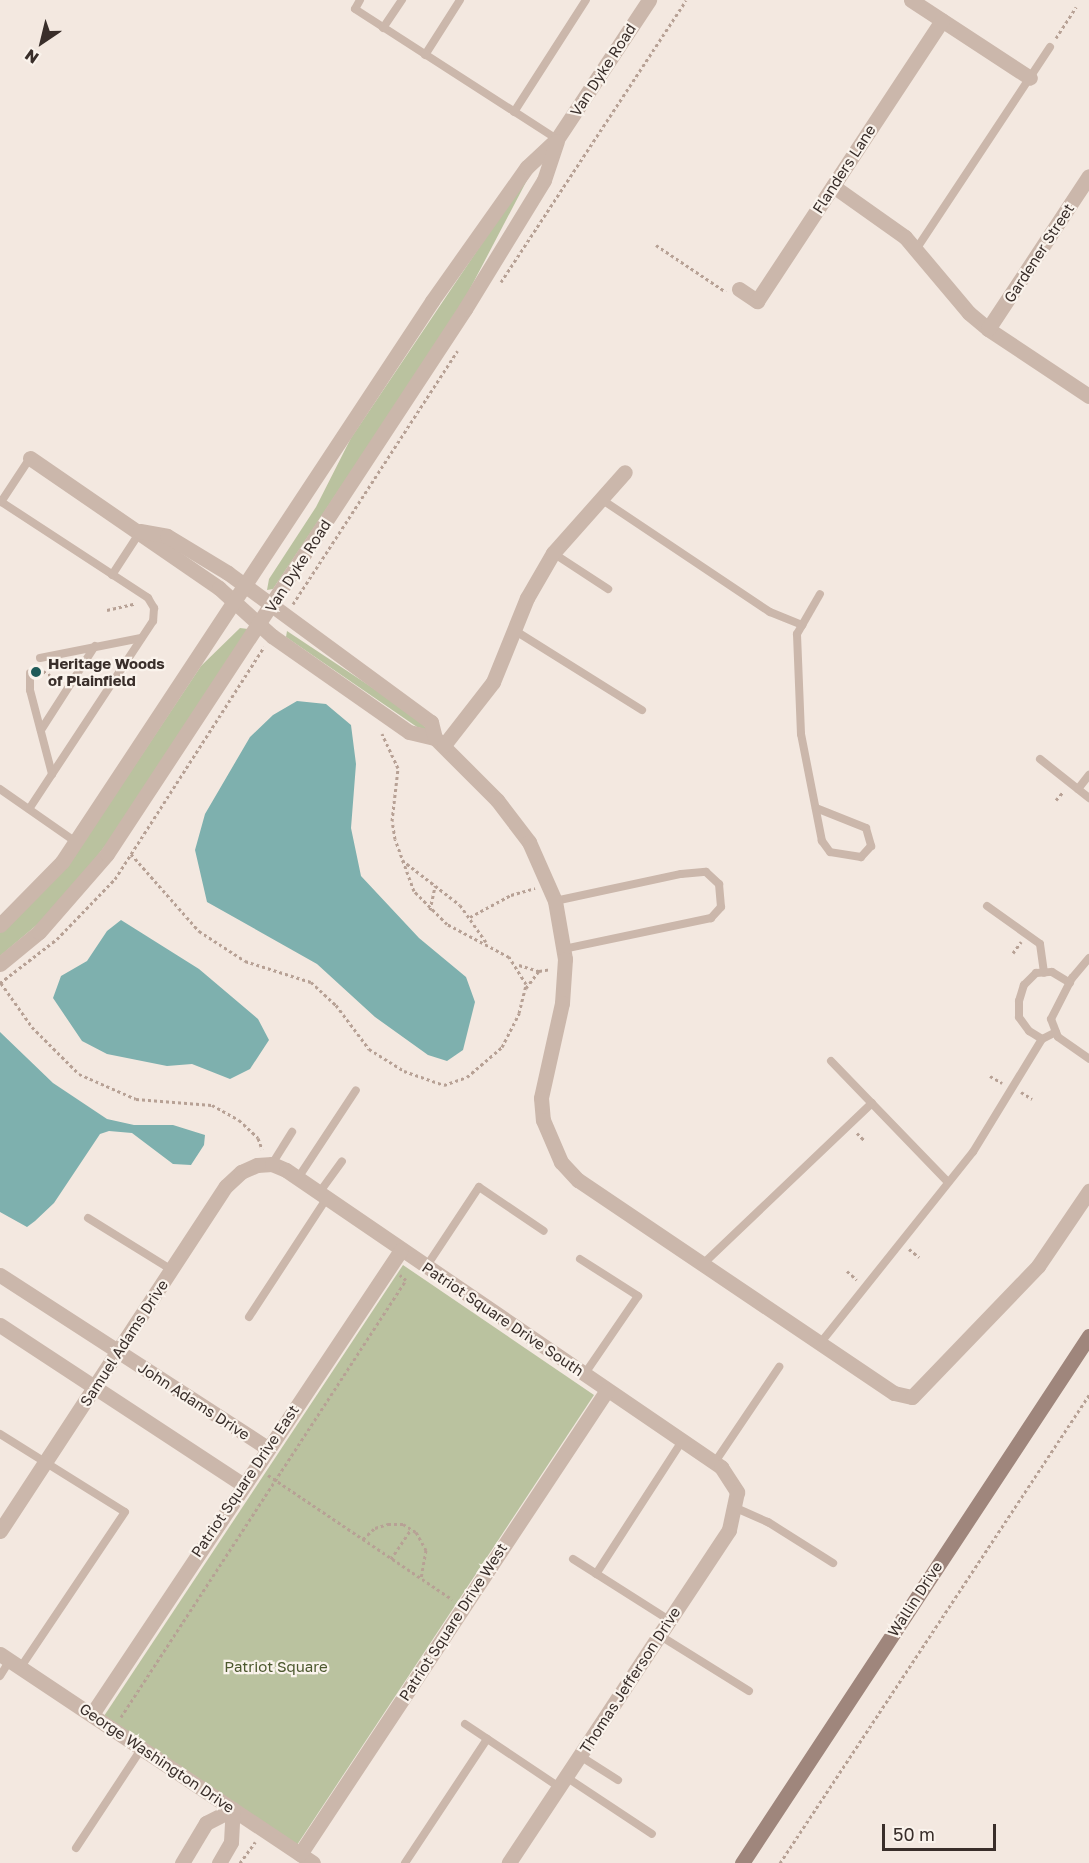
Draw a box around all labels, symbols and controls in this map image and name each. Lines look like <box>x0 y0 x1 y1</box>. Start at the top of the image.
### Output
north arrow <box>12 12 72 72</box>
street label: Van Dyke Road <box>566 20 640 120</box>
text: N <box>21 45 42 68</box>
street label: Flanders Lane <box>809 121 879 217</box>
street label: Gardener Street <box>1000 200 1078 306</box>
street label: Van Dyke Road <box>261 516 335 616</box>
place label: Heritage Woods of Plainfield <box>48 654 165 689</box>
marker: Heritage Woods of Plainfield <box>29 665 43 679</box>
street label: Patriot Square Drive South <box>419 1258 587 1380</box>
street label: Samuel Adams Drive <box>76 1276 172 1410</box>
street label: John Adams Drive <box>135 1358 253 1444</box>
street label: Patriot Square Drive East <box>187 1402 303 1560</box>
street label: Patriot Square Drive West <box>395 1540 511 1704</box>
street label: Wallin Drive <box>884 1558 946 1640</box>
street label: Thomas Jefferson Drive <box>576 1604 684 1756</box>
park label: Patriot Square <box>224 1658 328 1676</box>
street label: George Washington Drive <box>76 1699 238 1817</box>
scale bar <box>885 1812 999 1850</box>
text: 50 m <box>893 1823 935 1845</box>

